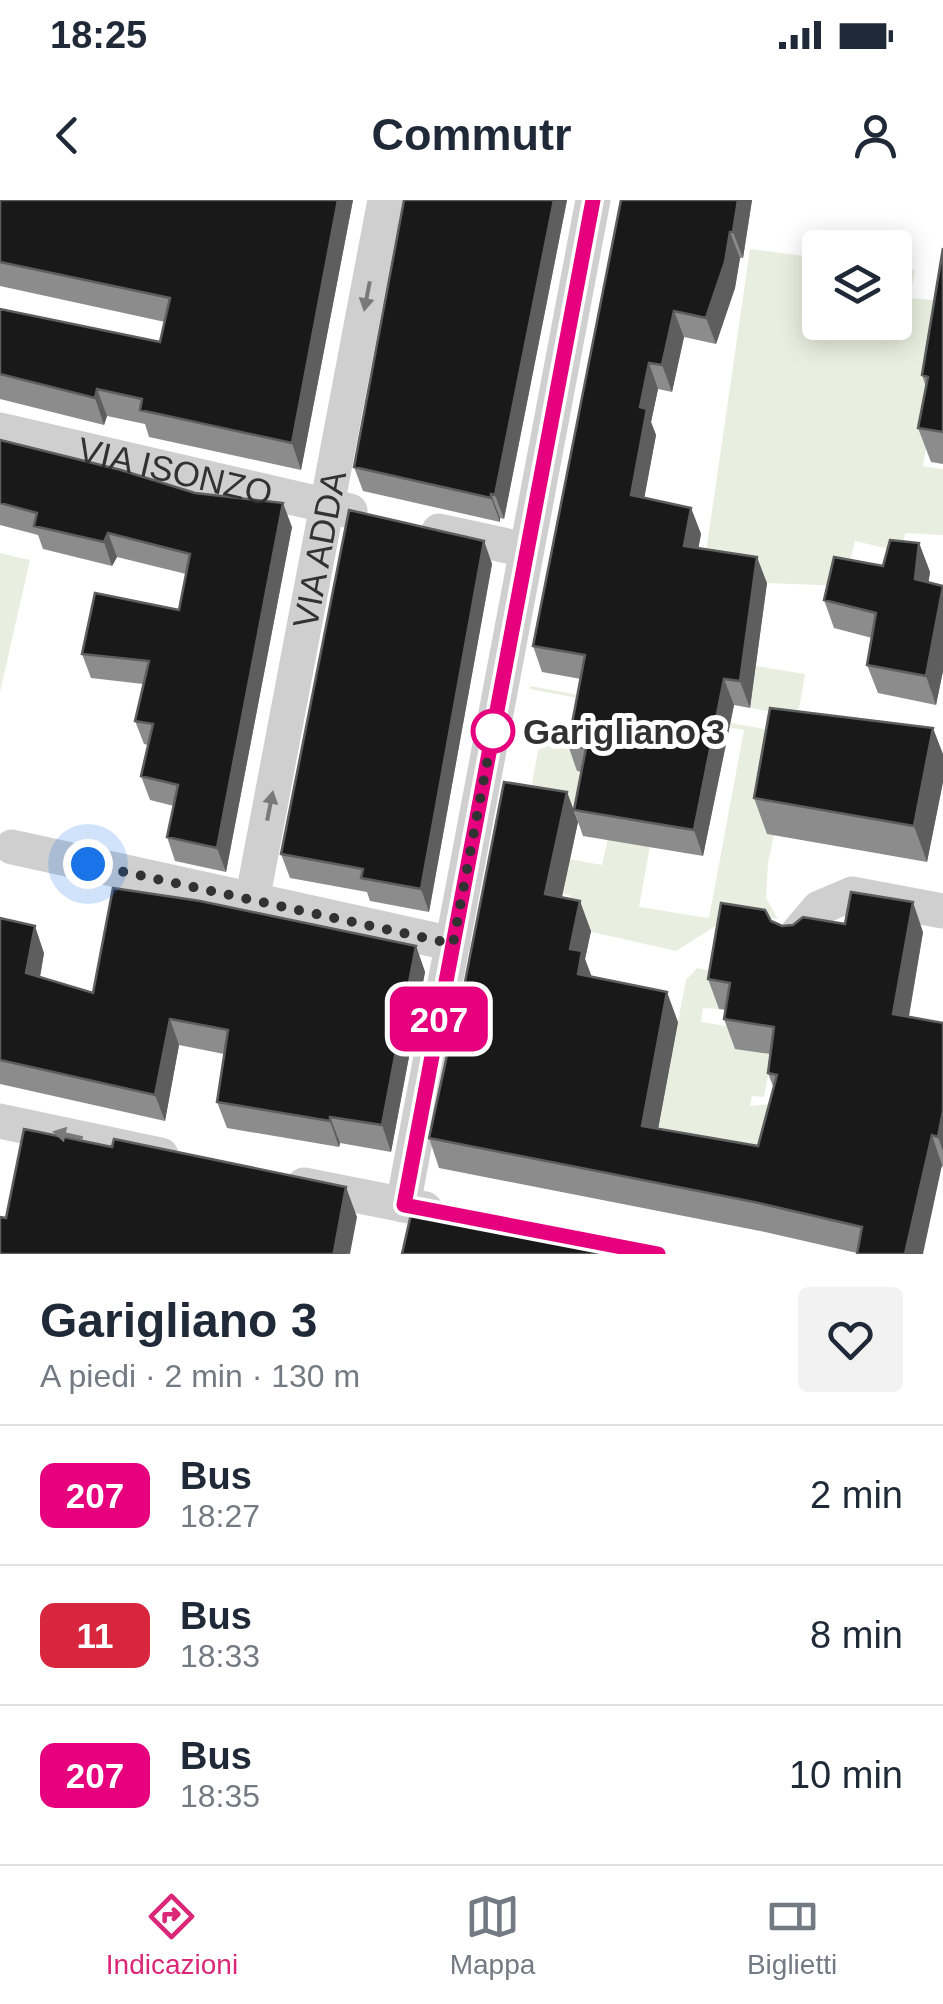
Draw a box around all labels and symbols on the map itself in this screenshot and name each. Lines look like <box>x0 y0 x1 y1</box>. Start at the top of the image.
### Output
one-way arrow <box>359 281 374 312</box>
street label: VIA ISONZO <box>74 429 276 512</box>
street label: VIA ADDA <box>285 467 353 631</box>
marker: Garigliano 3 <box>472 710 514 752</box>
place label: Garigliano 3 <box>523 712 725 751</box>
one-way arrow <box>263 789 278 821</box>
your location <box>63 839 113 889</box>
line badge: 207 <box>382 986 496 1052</box>
one-way arrow <box>52 1127 83 1143</box>

